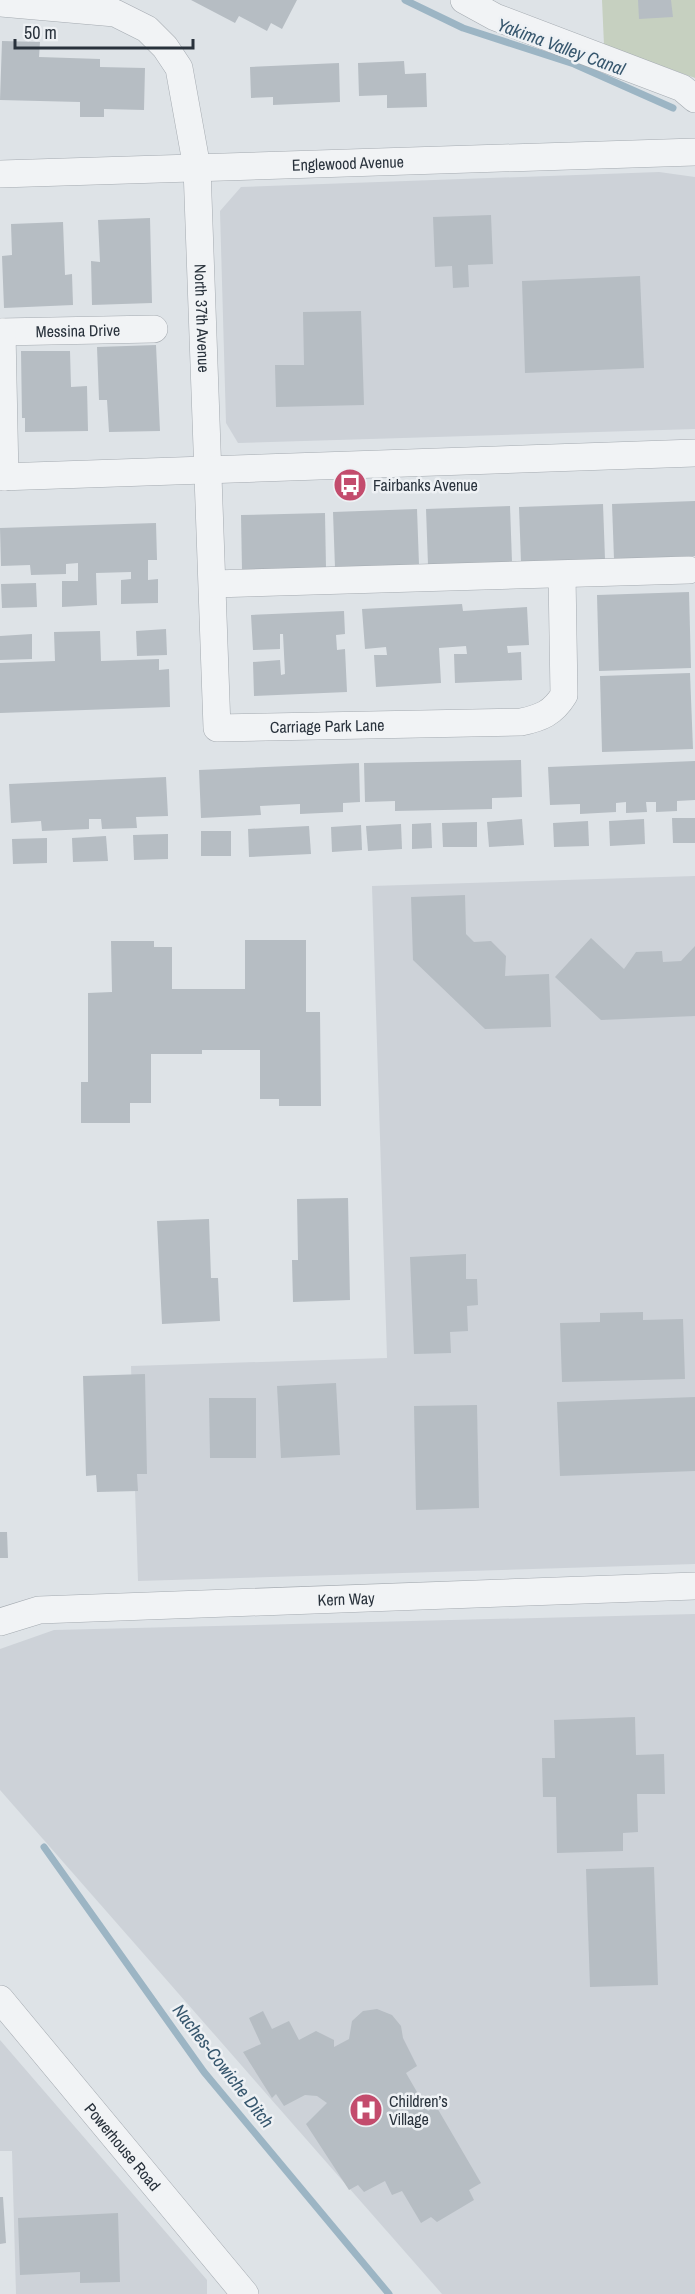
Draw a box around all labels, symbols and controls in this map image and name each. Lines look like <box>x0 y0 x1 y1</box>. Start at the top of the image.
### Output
scale bar <box>15 12 194 50</box>
water label: Yakima Valley Canal <box>494 12 629 81</box>
text: 50 m <box>24 20 57 45</box>
street label: Englewood Avenue <box>291 150 404 176</box>
street label: North 37th Avenue <box>189 264 215 373</box>
street label: Messina Drive <box>35 319 121 342</box>
bus stop icon: Fairbanks Avenue <box>332 467 368 503</box>
place label: Fairbanks Avenue <box>373 474 478 496</box>
street label: Carriage Park Lane <box>270 714 385 738</box>
street label: Kern Way <box>317 1587 375 1611</box>
water label: Naches-Cowiche Ditch <box>167 1999 280 2133</box>
place label: Children’s Village <box>389 2090 448 2130</box>
hospital icon: Children’s Village <box>348 2092 384 2128</box>
street label: Powerhouse Road <box>80 2098 166 2195</box>

